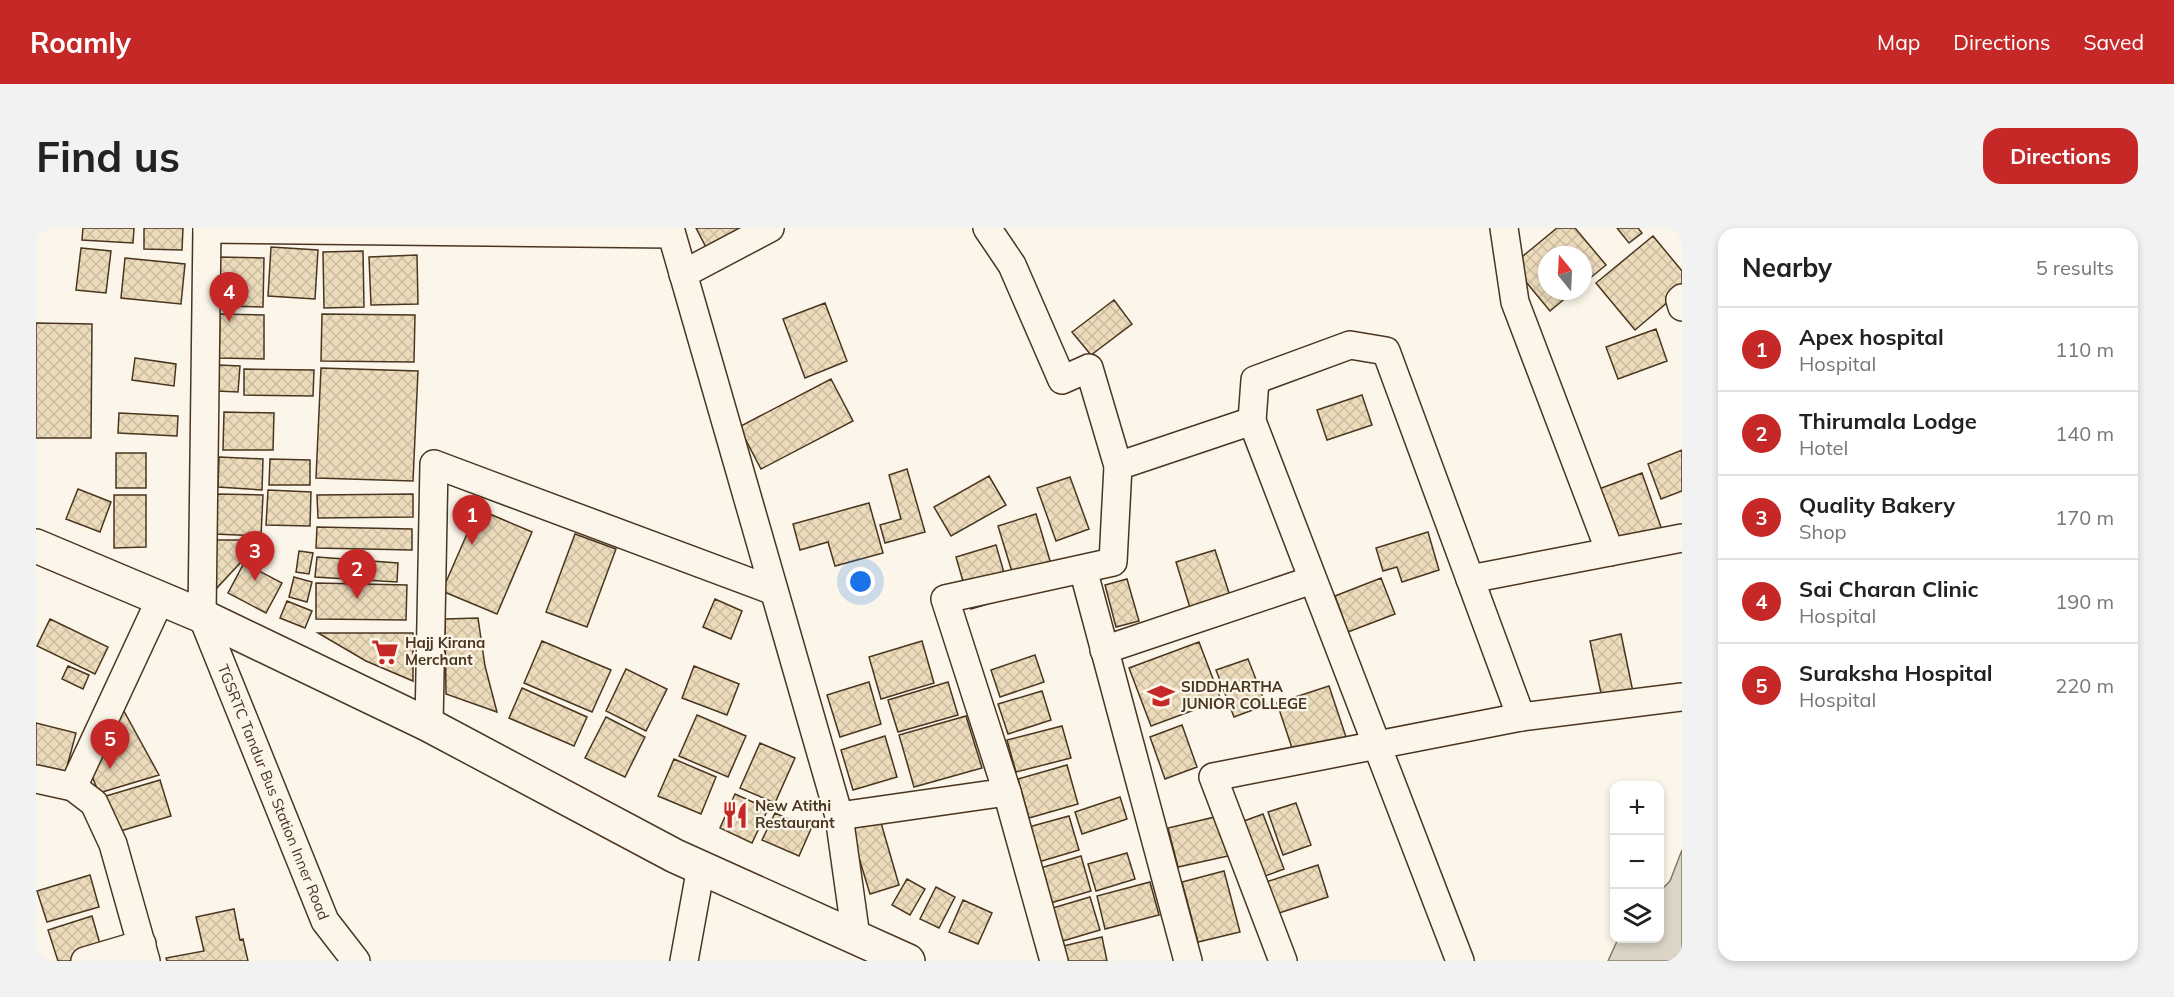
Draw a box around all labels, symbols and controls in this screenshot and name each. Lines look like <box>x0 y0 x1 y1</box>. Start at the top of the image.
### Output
text: Roamly <box>30 25 131 60</box>
text: Map <box>1877 29 1920 55</box>
text: Directions <box>1953 29 2050 55</box>
text: Saved <box>2083 29 2144 55</box>
button: Directions <box>1983 128 2138 184</box>
text: Find us <box>36 130 180 183</box>
north arrow <box>1538 246 1592 300</box>
text: Nearby <box>1742 251 1832 284</box>
text: 5 results <box>2036 255 2114 280</box>
pin: 4 <box>210 272 248 322</box>
text: Apex hospital <box>1799 323 1944 351</box>
text: 1 <box>1756 337 1768 362</box>
text: 110 m <box>2055 337 2114 362</box>
text: Hospital <box>1799 351 1876 376</box>
text: Thirumala Lodge <box>1799 407 1977 435</box>
text: 2 <box>1756 421 1768 446</box>
text: 140 m <box>2055 421 2114 446</box>
text: Hotel <box>1799 435 1848 460</box>
text: Quality Bakery <box>1799 491 1955 519</box>
pin: 1 <box>452 496 492 545</box>
text: 3 <box>1756 505 1768 530</box>
text: 170 m <box>2055 505 2114 530</box>
text: Shop <box>1799 519 1847 544</box>
pin: 3 <box>236 532 274 581</box>
pin: 2 <box>338 550 376 599</box>
your location <box>846 567 875 596</box>
text: Sai Charan Clinic <box>1799 575 1979 603</box>
text: 4 <box>1756 589 1768 614</box>
text: 190 m <box>2055 589 2114 614</box>
text: Hospital <box>1799 603 1876 628</box>
place label: Hajj Kirana Merchant <box>405 633 485 669</box>
supermarket icon: Hajj Kirana Merchant <box>370 637 400 667</box>
text: Suraksha Hospital <box>1799 659 1993 687</box>
street label: TGSRTC Tandur Bus Station Inner Road <box>213 661 334 923</box>
text: 5 <box>1756 673 1768 698</box>
text: 220 m <box>2055 673 2114 698</box>
place label: SIDDHARTHA JUNIOR COLLEGE <box>1181 677 1307 713</box>
school or university icon: SIDDHARTHA JUNIOR COLLEGE <box>1146 681 1176 711</box>
text: Hospital <box>1799 687 1876 712</box>
pin: 5 <box>90 720 130 769</box>
map controls <box>1610 781 1664 943</box>
button: + <box>1610 781 1664 835</box>
place label: New Atithi Restaurant <box>755 796 835 832</box>
restaurant icon: New Atithi Restaurant <box>720 800 750 830</box>
button: − <box>1610 835 1664 889</box>
button: layers <box>1610 889 1664 943</box>

